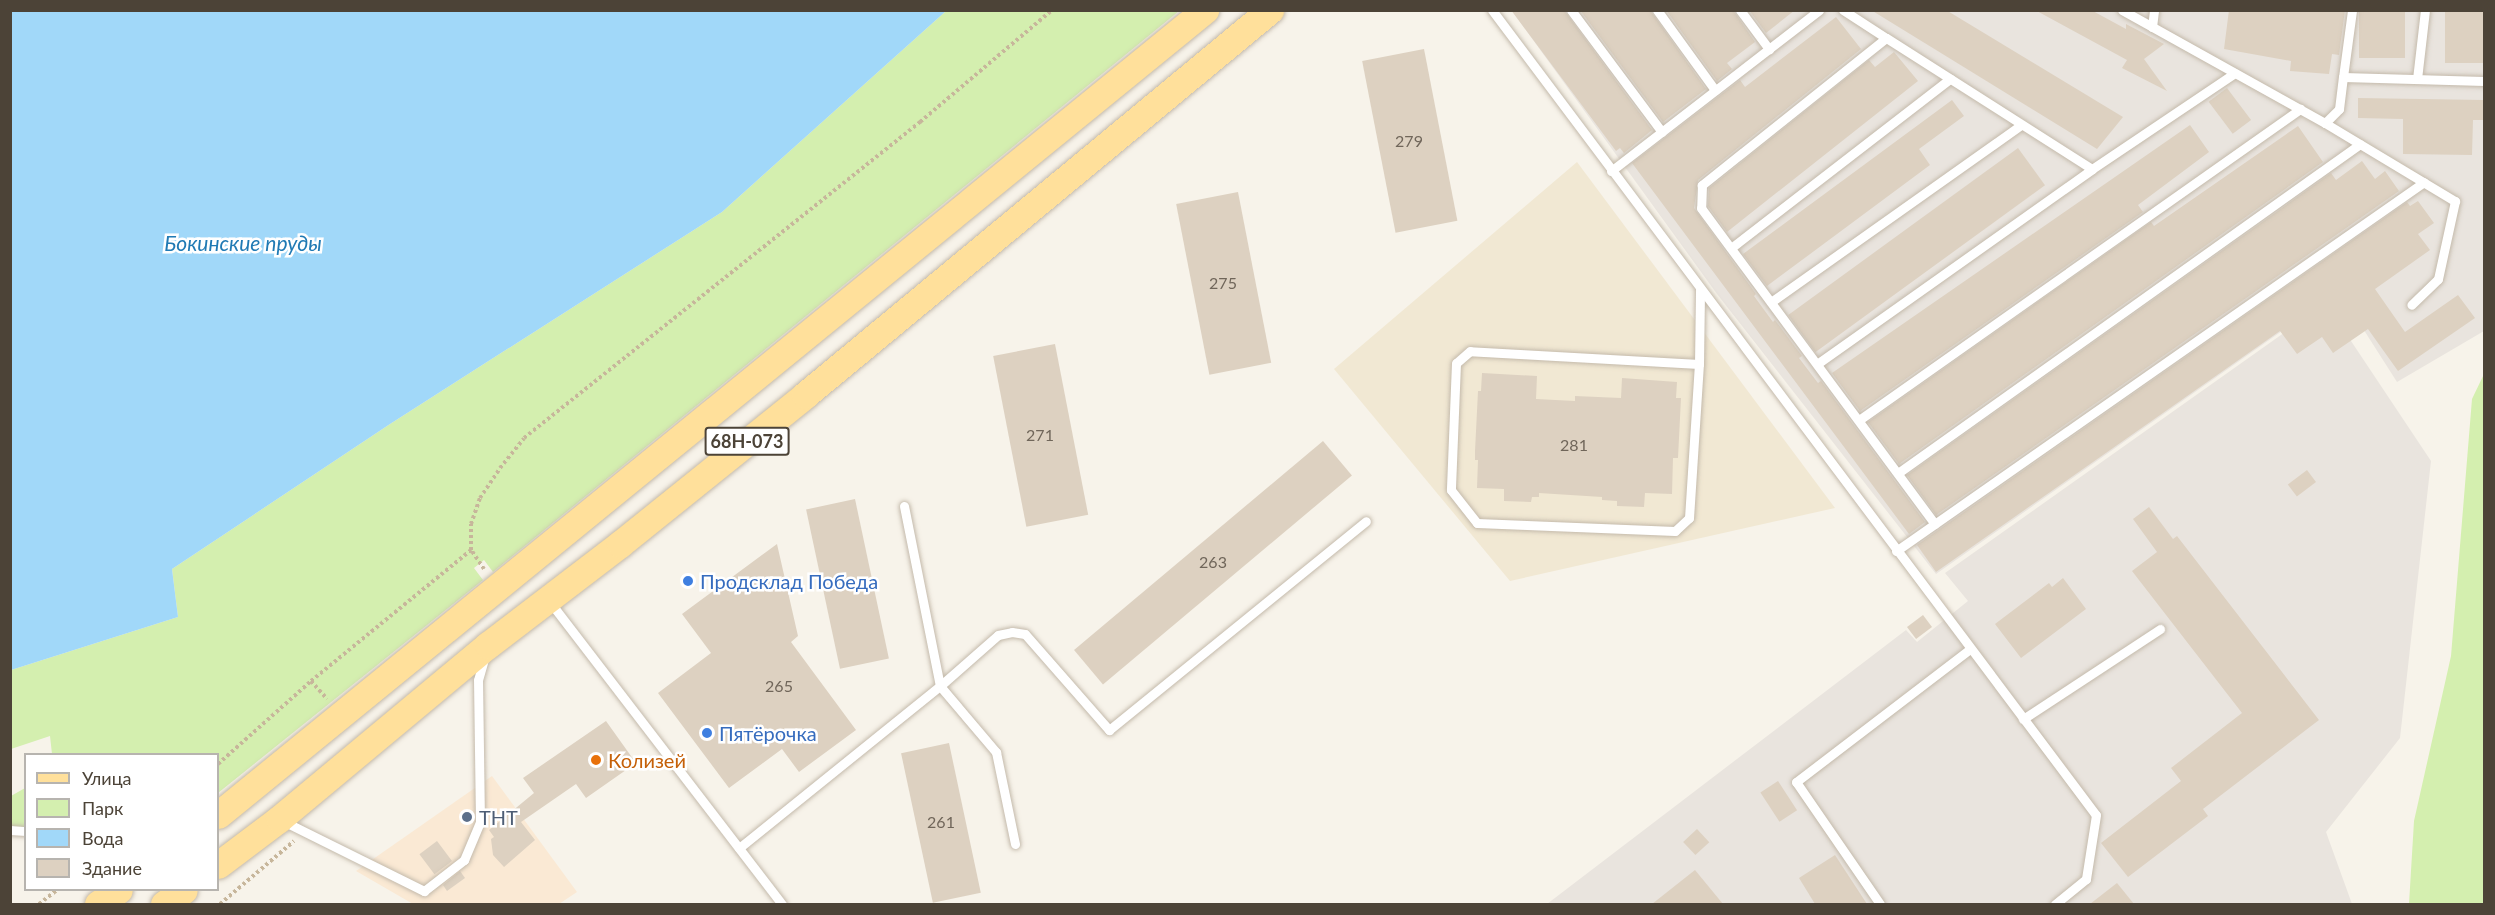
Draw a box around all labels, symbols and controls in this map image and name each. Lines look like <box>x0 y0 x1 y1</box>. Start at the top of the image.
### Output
house number: 279 <box>1395 131 1423 151</box>
water label: Бокинские пруды <box>164 230 322 256</box>
house number: 275 <box>1209 273 1237 293</box>
house number: 271 <box>1026 425 1054 445</box>
road number: 68Н-073 <box>704 426 790 456</box>
house number: 281 <box>1560 435 1588 455</box>
house number: 263 <box>1199 552 1227 572</box>
place label: Продсклад Победа <box>700 569 878 593</box>
marker: Продсклад Победа <box>681 574 695 588</box>
house number: 265 <box>765 676 793 696</box>
place label: Пятёрочка <box>719 721 817 745</box>
marker: Пятёрочка <box>700 726 714 740</box>
place label: Колизей <box>608 748 686 772</box>
legend <box>24 753 219 891</box>
marker: Колизей <box>589 753 603 767</box>
text: Улица <box>82 767 132 789</box>
text: Парк <box>82 797 123 819</box>
place label: ТНТ <box>479 805 518 829</box>
marker: ТНТ <box>460 810 474 824</box>
house number: 261 <box>927 812 955 832</box>
text: Вода <box>82 827 123 849</box>
text: Здание <box>82 857 142 879</box>

